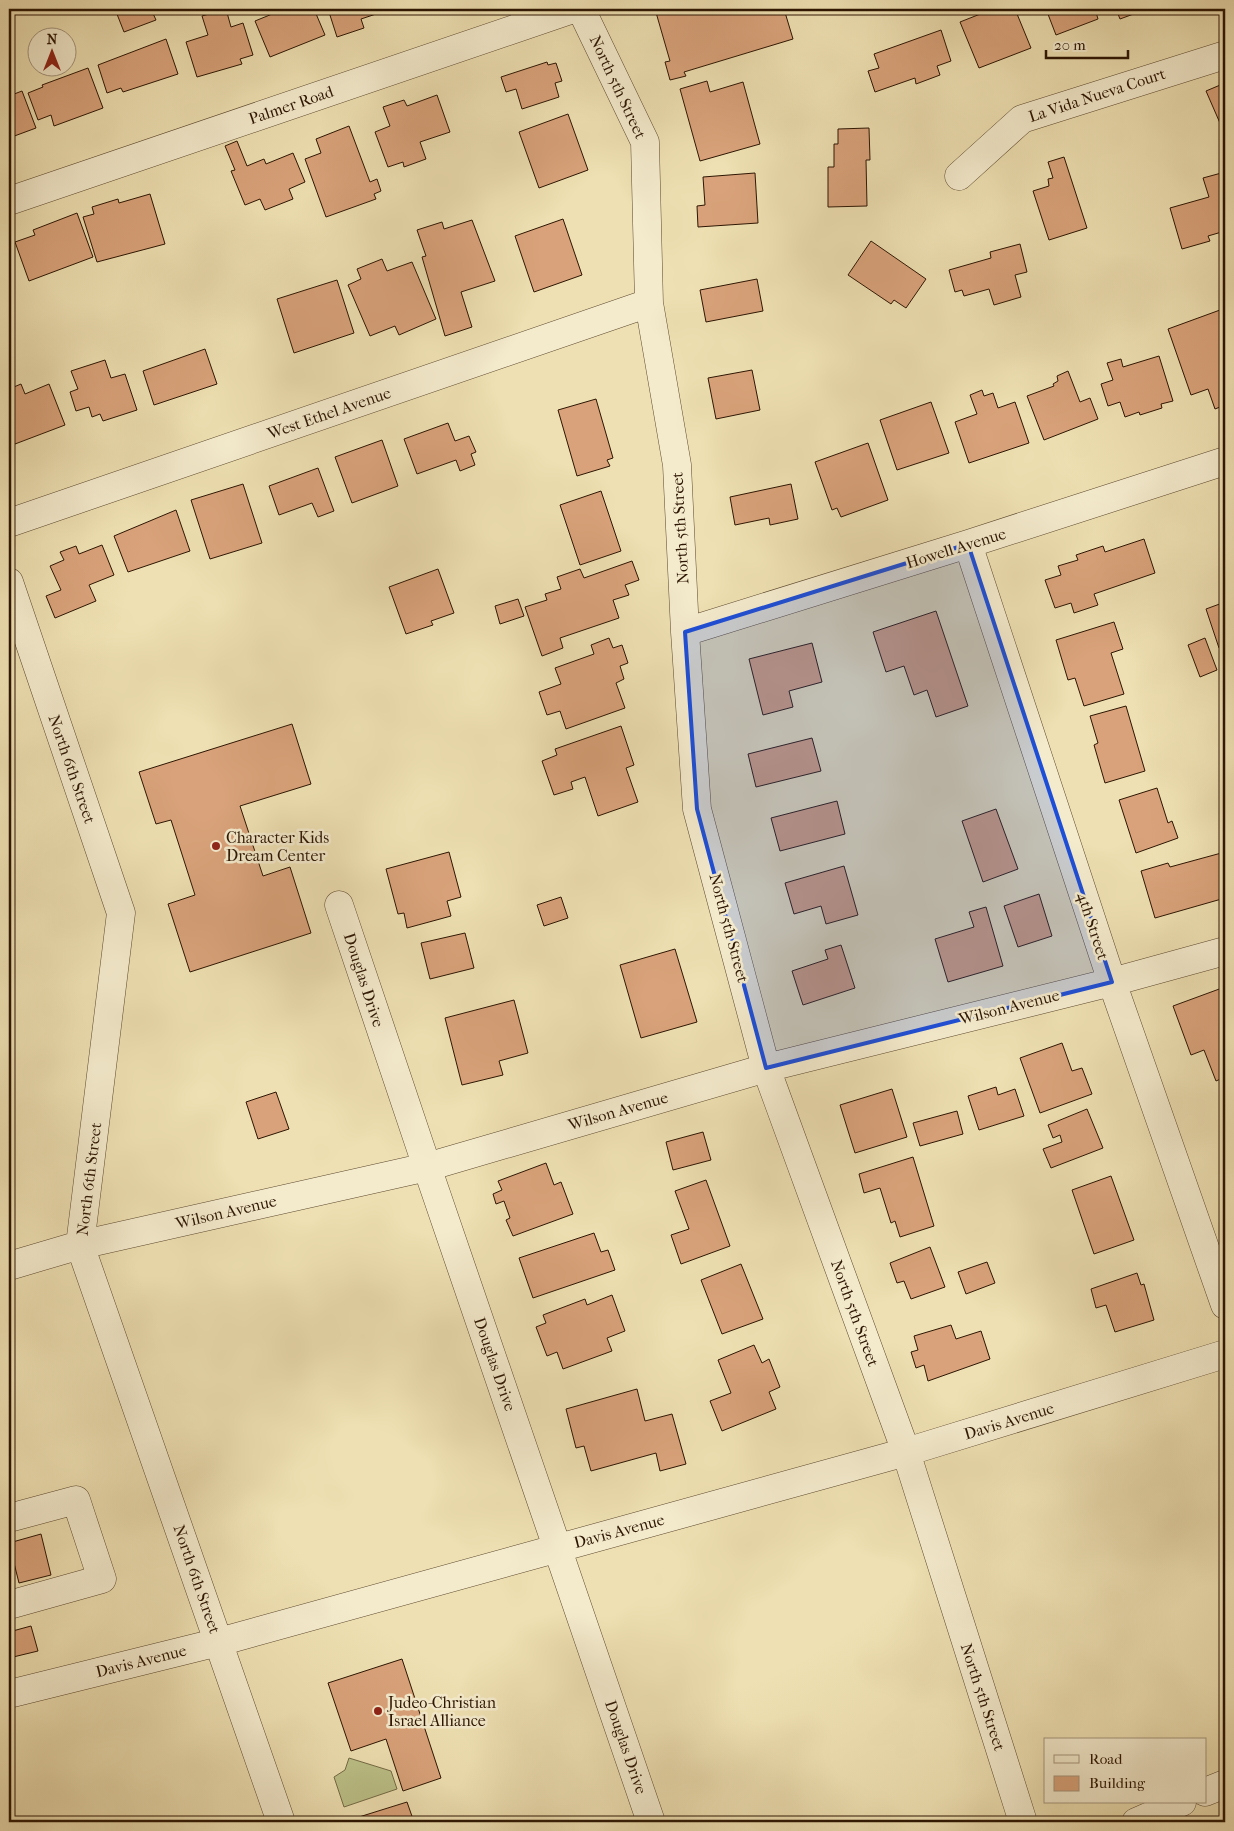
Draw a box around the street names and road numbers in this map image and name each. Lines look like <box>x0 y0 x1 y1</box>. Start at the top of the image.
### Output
street label: North 5th Street <box>586 32 650 142</box>
street label: La Vida Nueva Court <box>1026 64 1168 126</box>
street label: Palmer Road <box>246 82 336 128</box>
street label: West Ethel Avenue <box>264 383 393 443</box>
street label: North 5th Street <box>668 471 692 584</box>
street label: Howell Avenue <box>904 524 1008 572</box>
street label: North 6th Street <box>44 712 100 826</box>
street label: North 5th Street <box>705 871 753 985</box>
street label: 4th Street <box>1073 890 1113 962</box>
street label: Douglas Drive <box>340 930 388 1030</box>
street label: Wilson Avenue <box>956 985 1061 1029</box>
street label: Wilson Avenue <box>565 1088 670 1135</box>
street label: North 6th Street <box>73 1121 105 1237</box>
street label: Wilson Avenue <box>173 1191 278 1233</box>
street label: North 5th Street <box>827 1257 883 1369</box>
street label: Douglas Drive <box>470 1315 520 1414</box>
street label: Davis Avenue <box>962 1398 1056 1444</box>
street label: Davis Avenue <box>572 1510 666 1552</box>
street label: North 6th Street <box>169 1522 225 1636</box>
street label: Davis Avenue <box>94 1641 189 1681</box>
street label: North 5th Street <box>957 1641 1009 1754</box>
street label: Douglas Drive <box>601 1698 651 1797</box>

